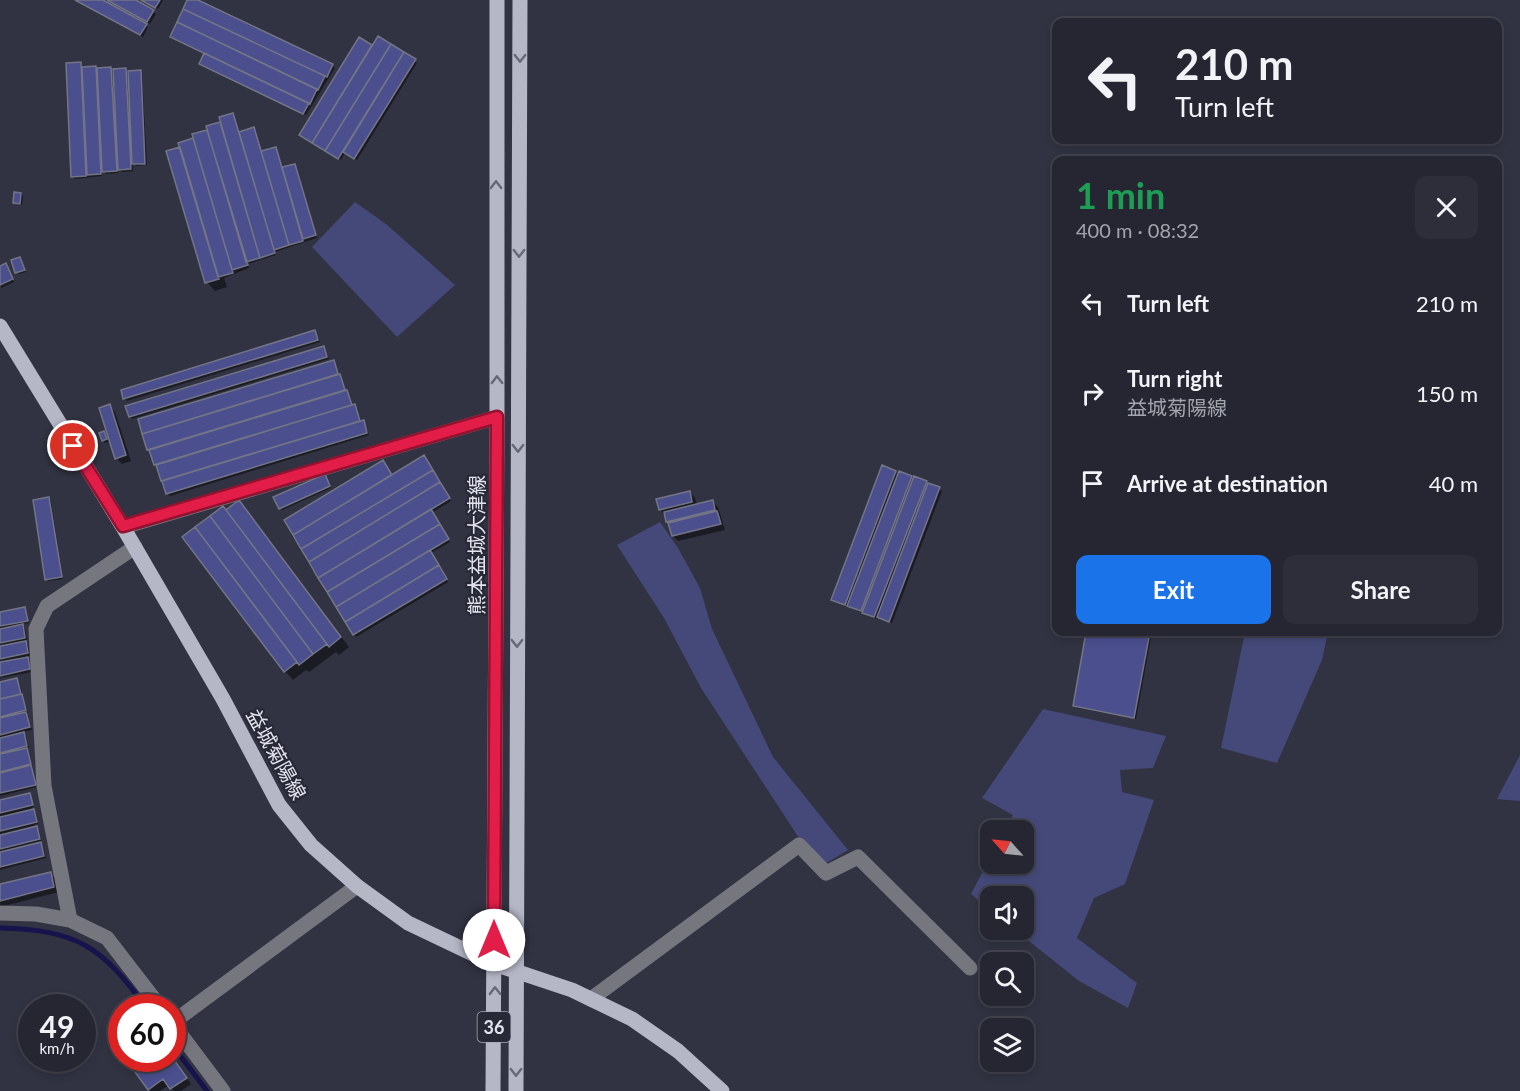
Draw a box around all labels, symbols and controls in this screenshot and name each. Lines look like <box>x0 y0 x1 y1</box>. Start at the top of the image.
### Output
text: 210 m <box>1175 39 1293 89</box>
icon: left <box>1076 42 1154 120</box>
one-way arrow <box>514 54 526 63</box>
text: Turn left <box>1175 90 1274 123</box>
text: 1 min <box>1076 173 1165 217</box>
button: close <box>1415 176 1478 239</box>
one-way arrow <box>490 181 502 190</box>
text: 400 m · 08:32 <box>1076 218 1199 242</box>
one-way arrow <box>513 249 525 258</box>
icon: left <box>1076 287 1109 320</box>
text: Turn left <box>1127 290 1209 317</box>
text: 210 m <box>1416 290 1478 317</box>
text: Turn right <box>1127 365 1222 392</box>
one-way arrow <box>491 376 503 385</box>
icon: right <box>1076 377 1109 410</box>
text: 150 m <box>1416 380 1478 407</box>
text: 益城菊陽線 <box>1127 395 1227 419</box>
pin <box>47 420 98 471</box>
icon: arrive <box>56 429 89 462</box>
one-way arrow <box>512 444 524 453</box>
icon: arrive <box>1076 467 1109 500</box>
text: Arrive at destination <box>1127 470 1328 497</box>
text: 40 m <box>1429 470 1478 497</box>
street label: 熊本益城大津線 <box>464 475 488 615</box>
button: Exit <box>1076 555 1271 624</box>
button: Share <box>1283 555 1478 624</box>
one-way arrow <box>511 639 523 648</box>
street label: 益城菊陽線 <box>242 704 312 804</box>
north arrow <box>980 820 1034 874</box>
map controls <box>980 820 1034 1072</box>
button: sound <box>980 886 1034 940</box>
position arrow <box>462 908 526 972</box>
button: search <box>980 952 1034 1006</box>
one-way arrow <box>488 986 501 995</box>
speed limit sign: 60 <box>108 994 186 1072</box>
text: 49 <box>40 1008 74 1044</box>
road number: 36 <box>478 1012 510 1042</box>
button: layers <box>980 1018 1034 1072</box>
text: km/h <box>39 1039 75 1057</box>
one-way arrow <box>510 1068 522 1077</box>

